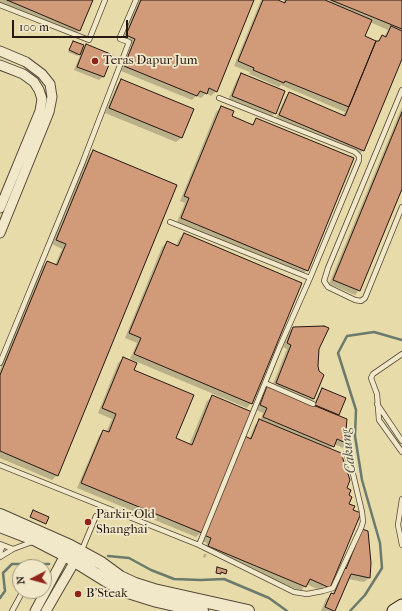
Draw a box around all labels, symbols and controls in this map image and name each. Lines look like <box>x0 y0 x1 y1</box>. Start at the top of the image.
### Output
scale bar <box>14 12 130 38</box>
text: 100 m <box>19 20 49 34</box>
place label: Teras Dapur Jum <box>103 53 198 69</box>
marker: Teras Dapur Jum <box>90 56 100 66</box>
water label: Cakung <box>338 428 360 474</box>
place label: Parkir Old Shanghai <box>96 507 155 538</box>
marker: Parkir Old Shanghai <box>83 517 93 527</box>
north arrow <box>12 559 52 599</box>
text: N <box>14 575 27 585</box>
place label: B'Steak <box>86 586 128 602</box>
marker: B'Steak <box>73 589 83 599</box>

